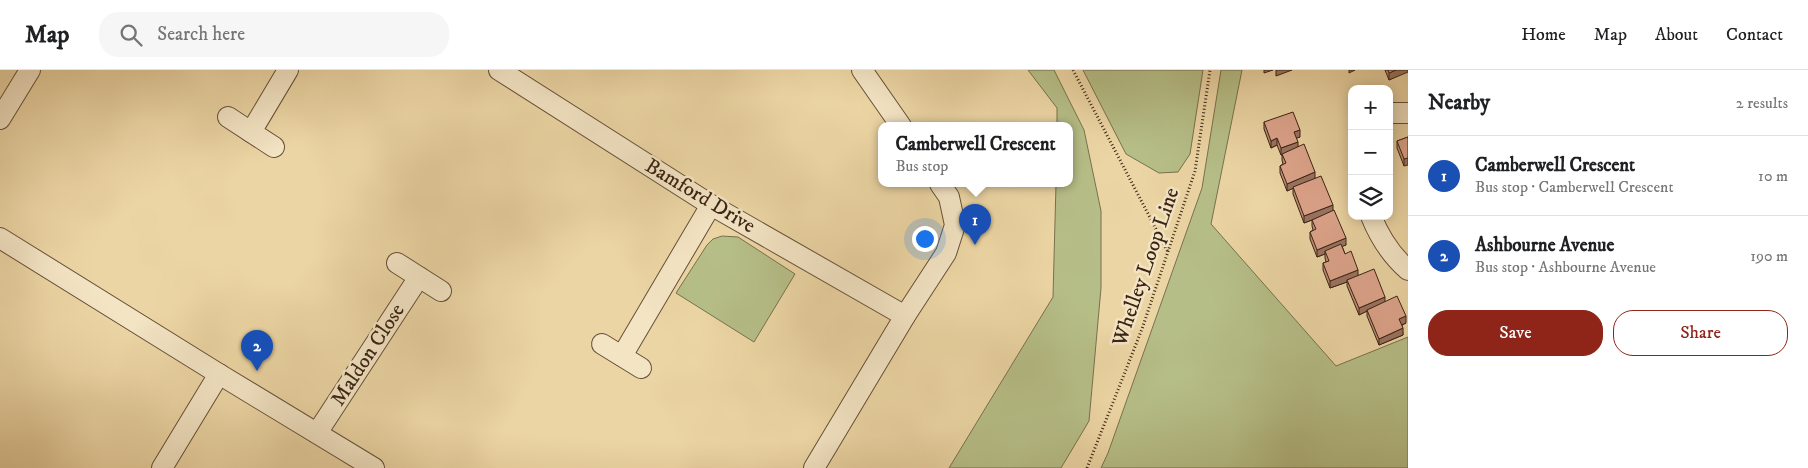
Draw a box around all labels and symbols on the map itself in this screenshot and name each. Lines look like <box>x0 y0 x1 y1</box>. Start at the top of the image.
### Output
street label: Bamford Drive <box>640 153 760 239</box>
street label: Whelley Loop Line <box>1106 184 1185 351</box>
pin: 1 <box>959 204 991 245</box>
your location <box>912 226 938 252</box>
street label: Maldon Close <box>325 299 411 411</box>
pin: 2 <box>241 330 273 371</box>

